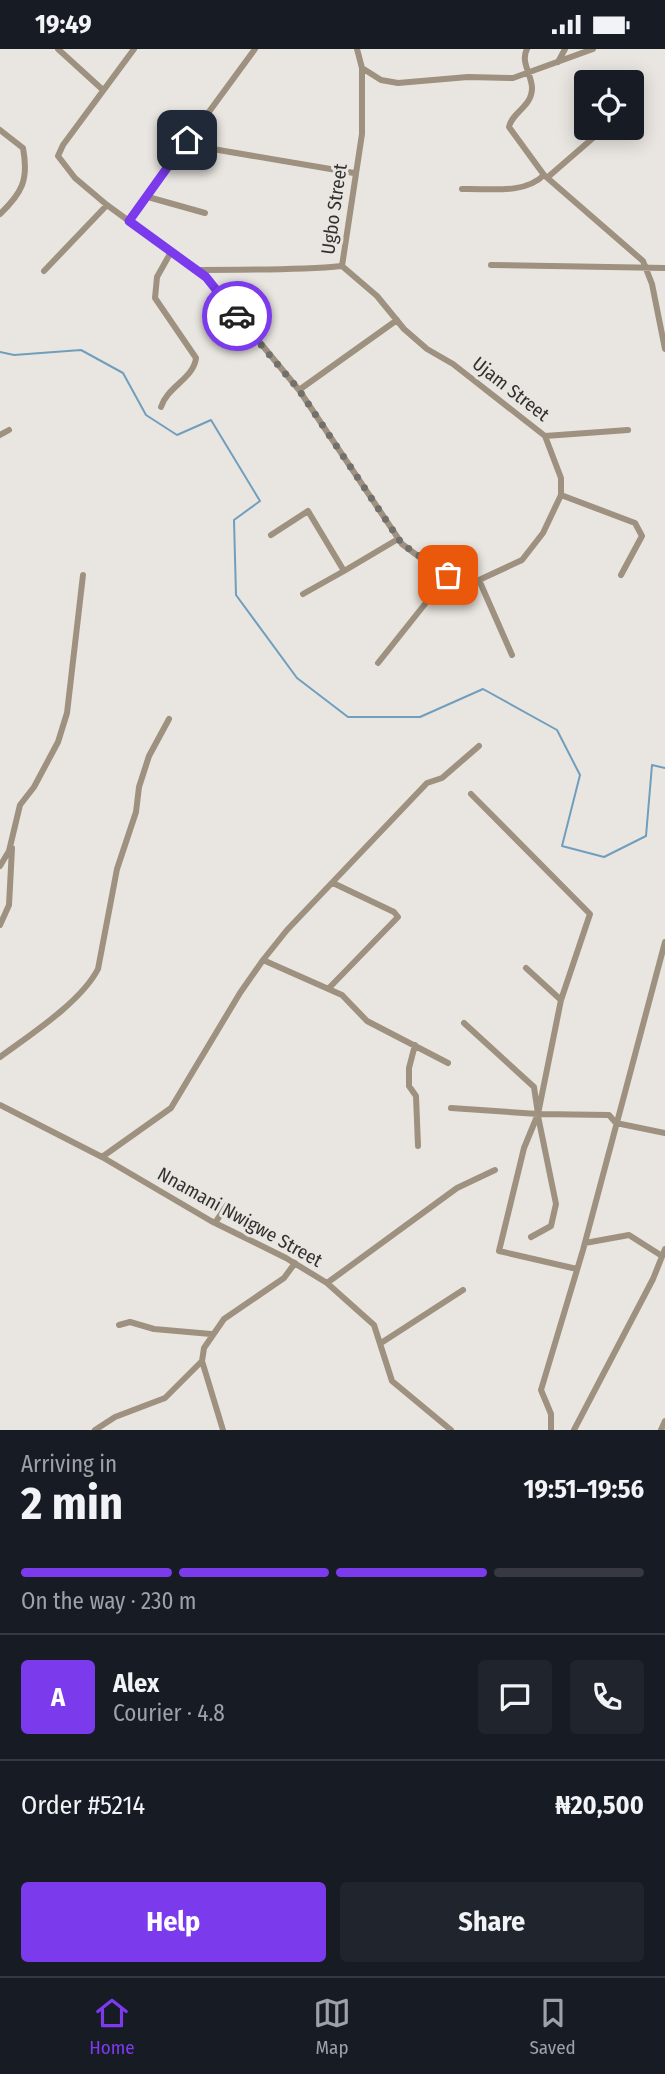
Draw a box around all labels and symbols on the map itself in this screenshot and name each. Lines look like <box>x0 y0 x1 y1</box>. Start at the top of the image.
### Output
pin <box>157 110 217 170</box>
street label: Ugbo Street <box>316 161 352 256</box>
courier <box>202 281 272 351</box>
street label: Ujam Street <box>468 352 555 427</box>
pin <box>418 545 478 605</box>
street label: Nnamani Nwigwe Street <box>154 1162 327 1272</box>

